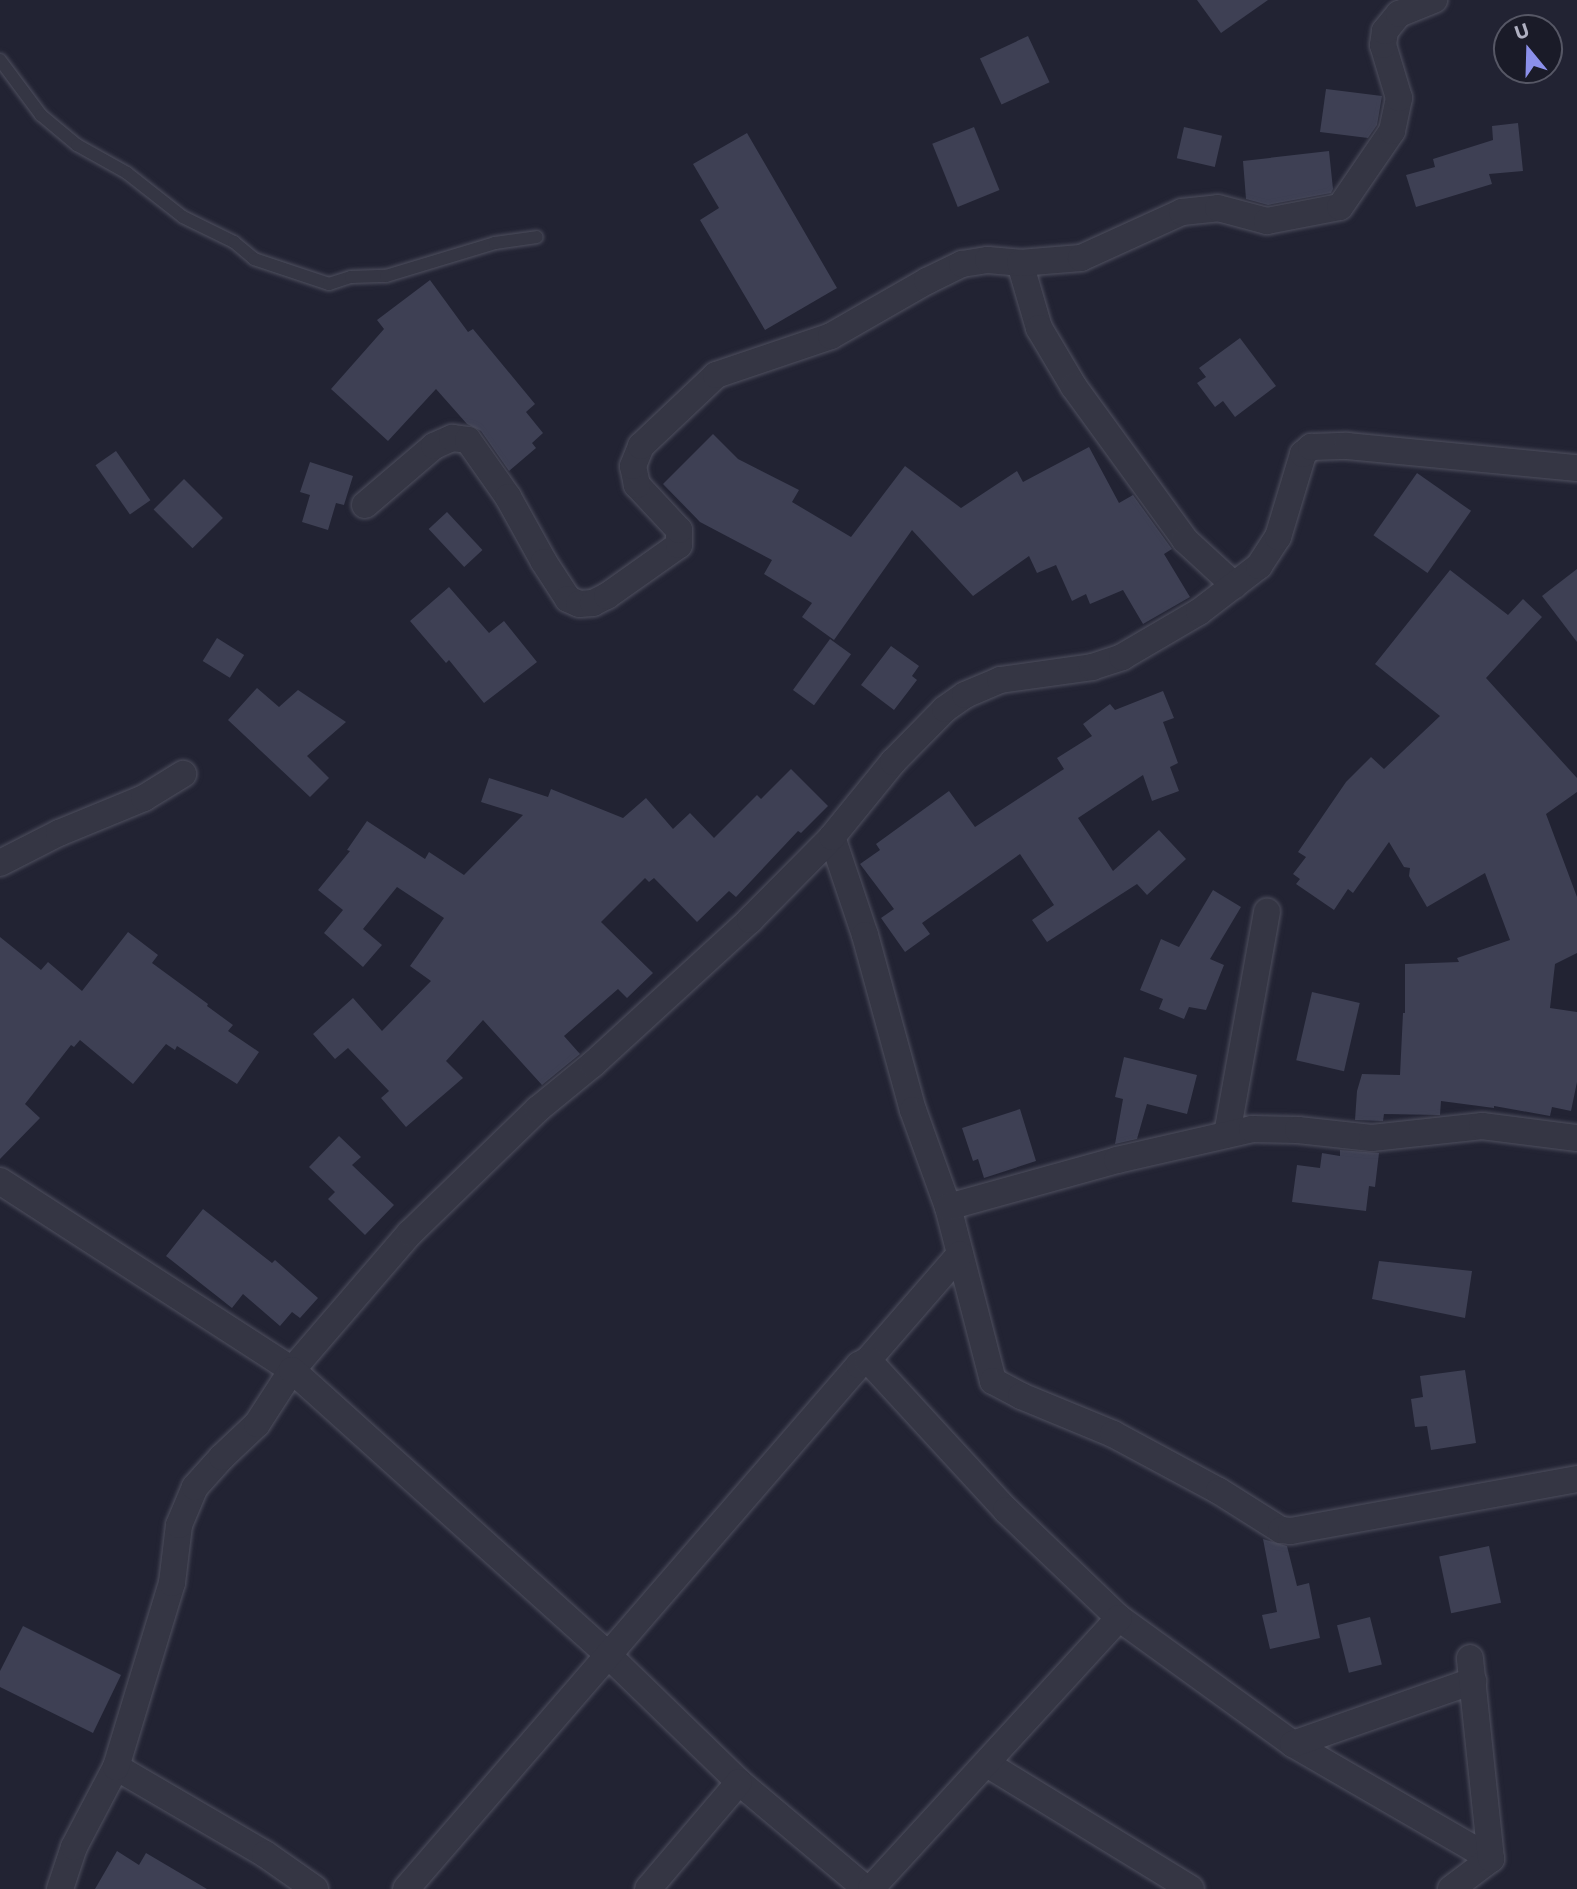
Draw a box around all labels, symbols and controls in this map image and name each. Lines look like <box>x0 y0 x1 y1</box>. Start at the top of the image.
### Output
north arrow <box>1493 14 1563 84</box>
text: U <box>1511 17 1532 44</box>

